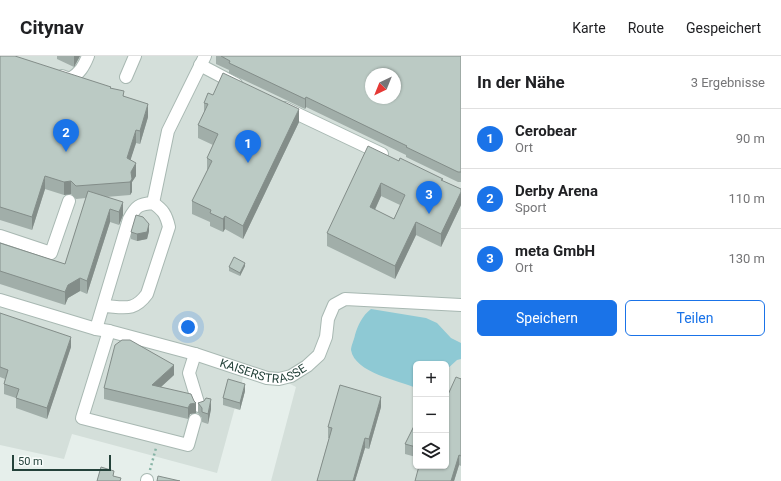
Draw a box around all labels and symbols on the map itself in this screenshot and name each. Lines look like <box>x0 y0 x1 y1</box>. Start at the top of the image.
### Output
north arrow <box>365 68 401 104</box>
pin: 2 <box>53 119 79 152</box>
pin: 1 <box>235 130 261 163</box>
pin: 3 <box>416 181 442 214</box>
your location <box>178 317 198 337</box>
street label: KAISERSTRASSE <box>218 356 309 386</box>
scale bar <box>12 453 111 472</box>

